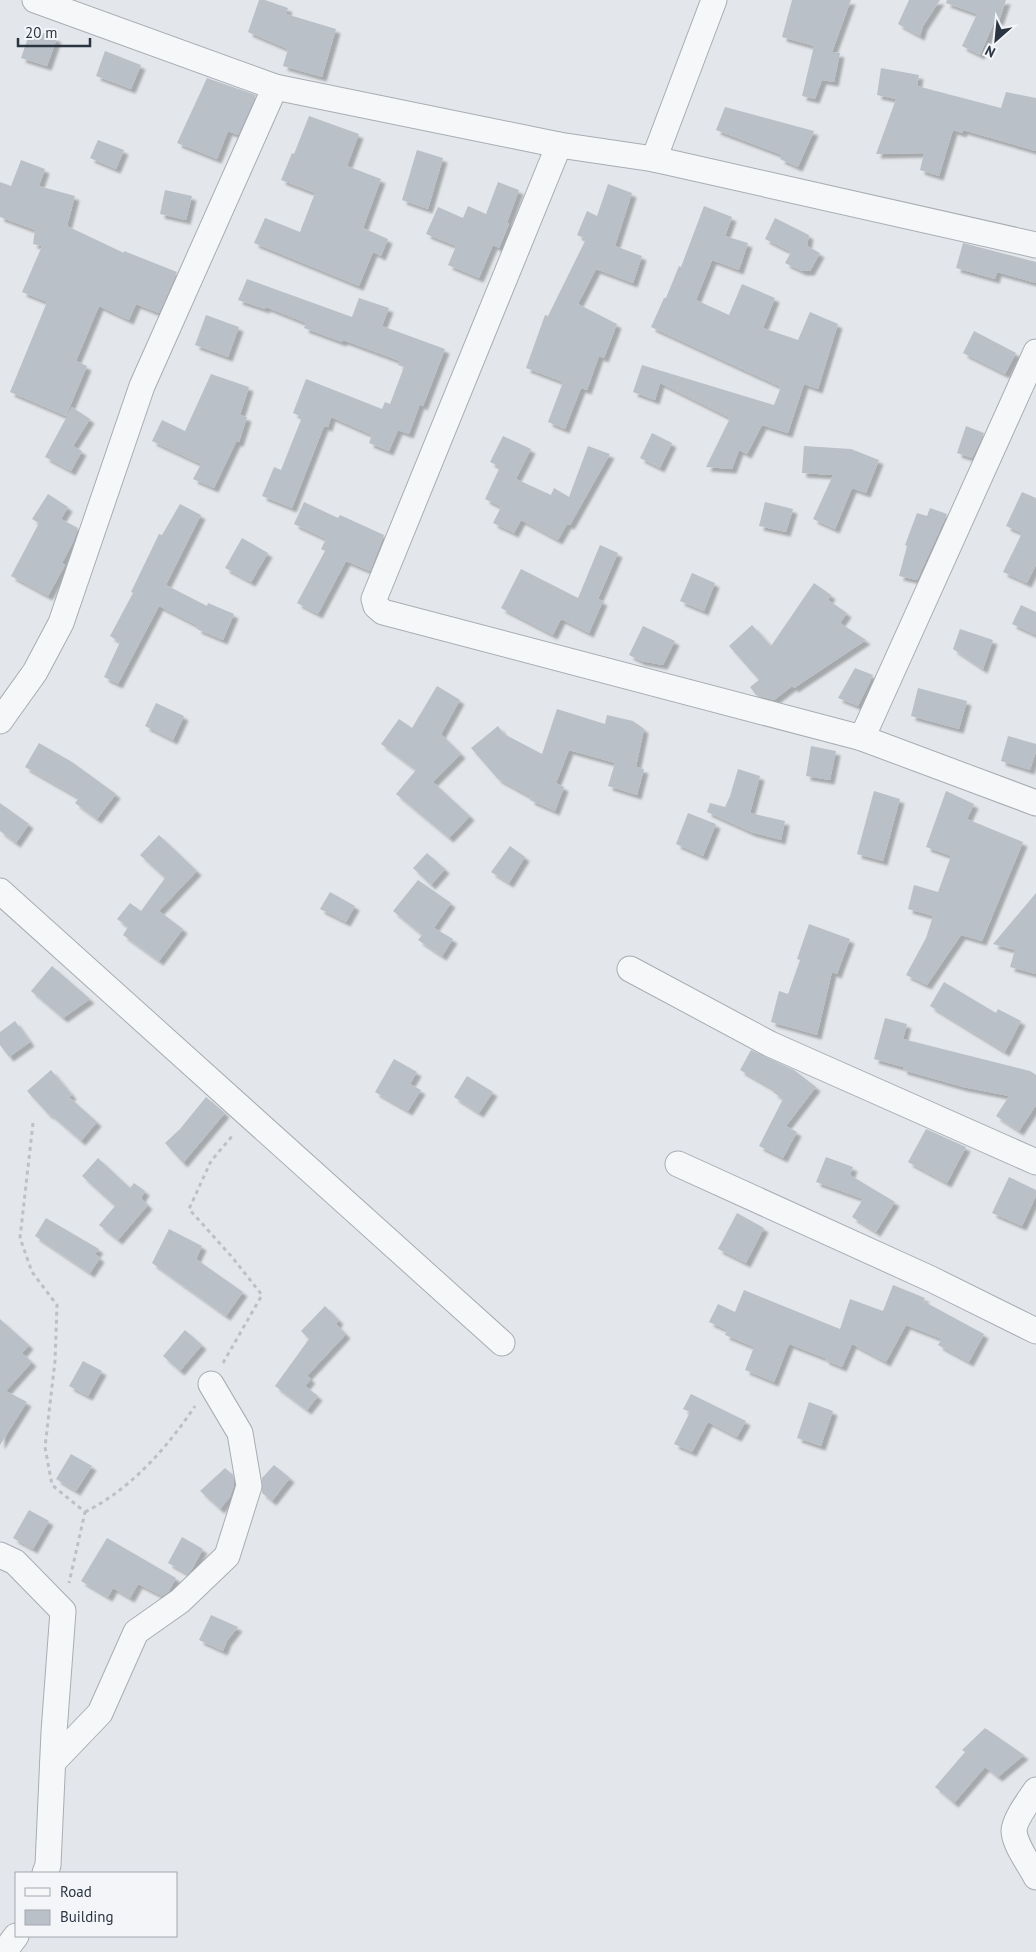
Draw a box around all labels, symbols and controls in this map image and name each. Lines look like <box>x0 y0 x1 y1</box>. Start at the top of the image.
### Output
scale bar <box>18 15 90 47</box>
north arrow <box>971 15 1021 65</box>
text: 20 m <box>25 23 58 42</box>
text: N <box>982 41 998 62</box>
legend <box>15 1872 178 1937</box>
text: Road <box>60 1882 92 1901</box>
text: Building <box>60 1907 114 1926</box>

